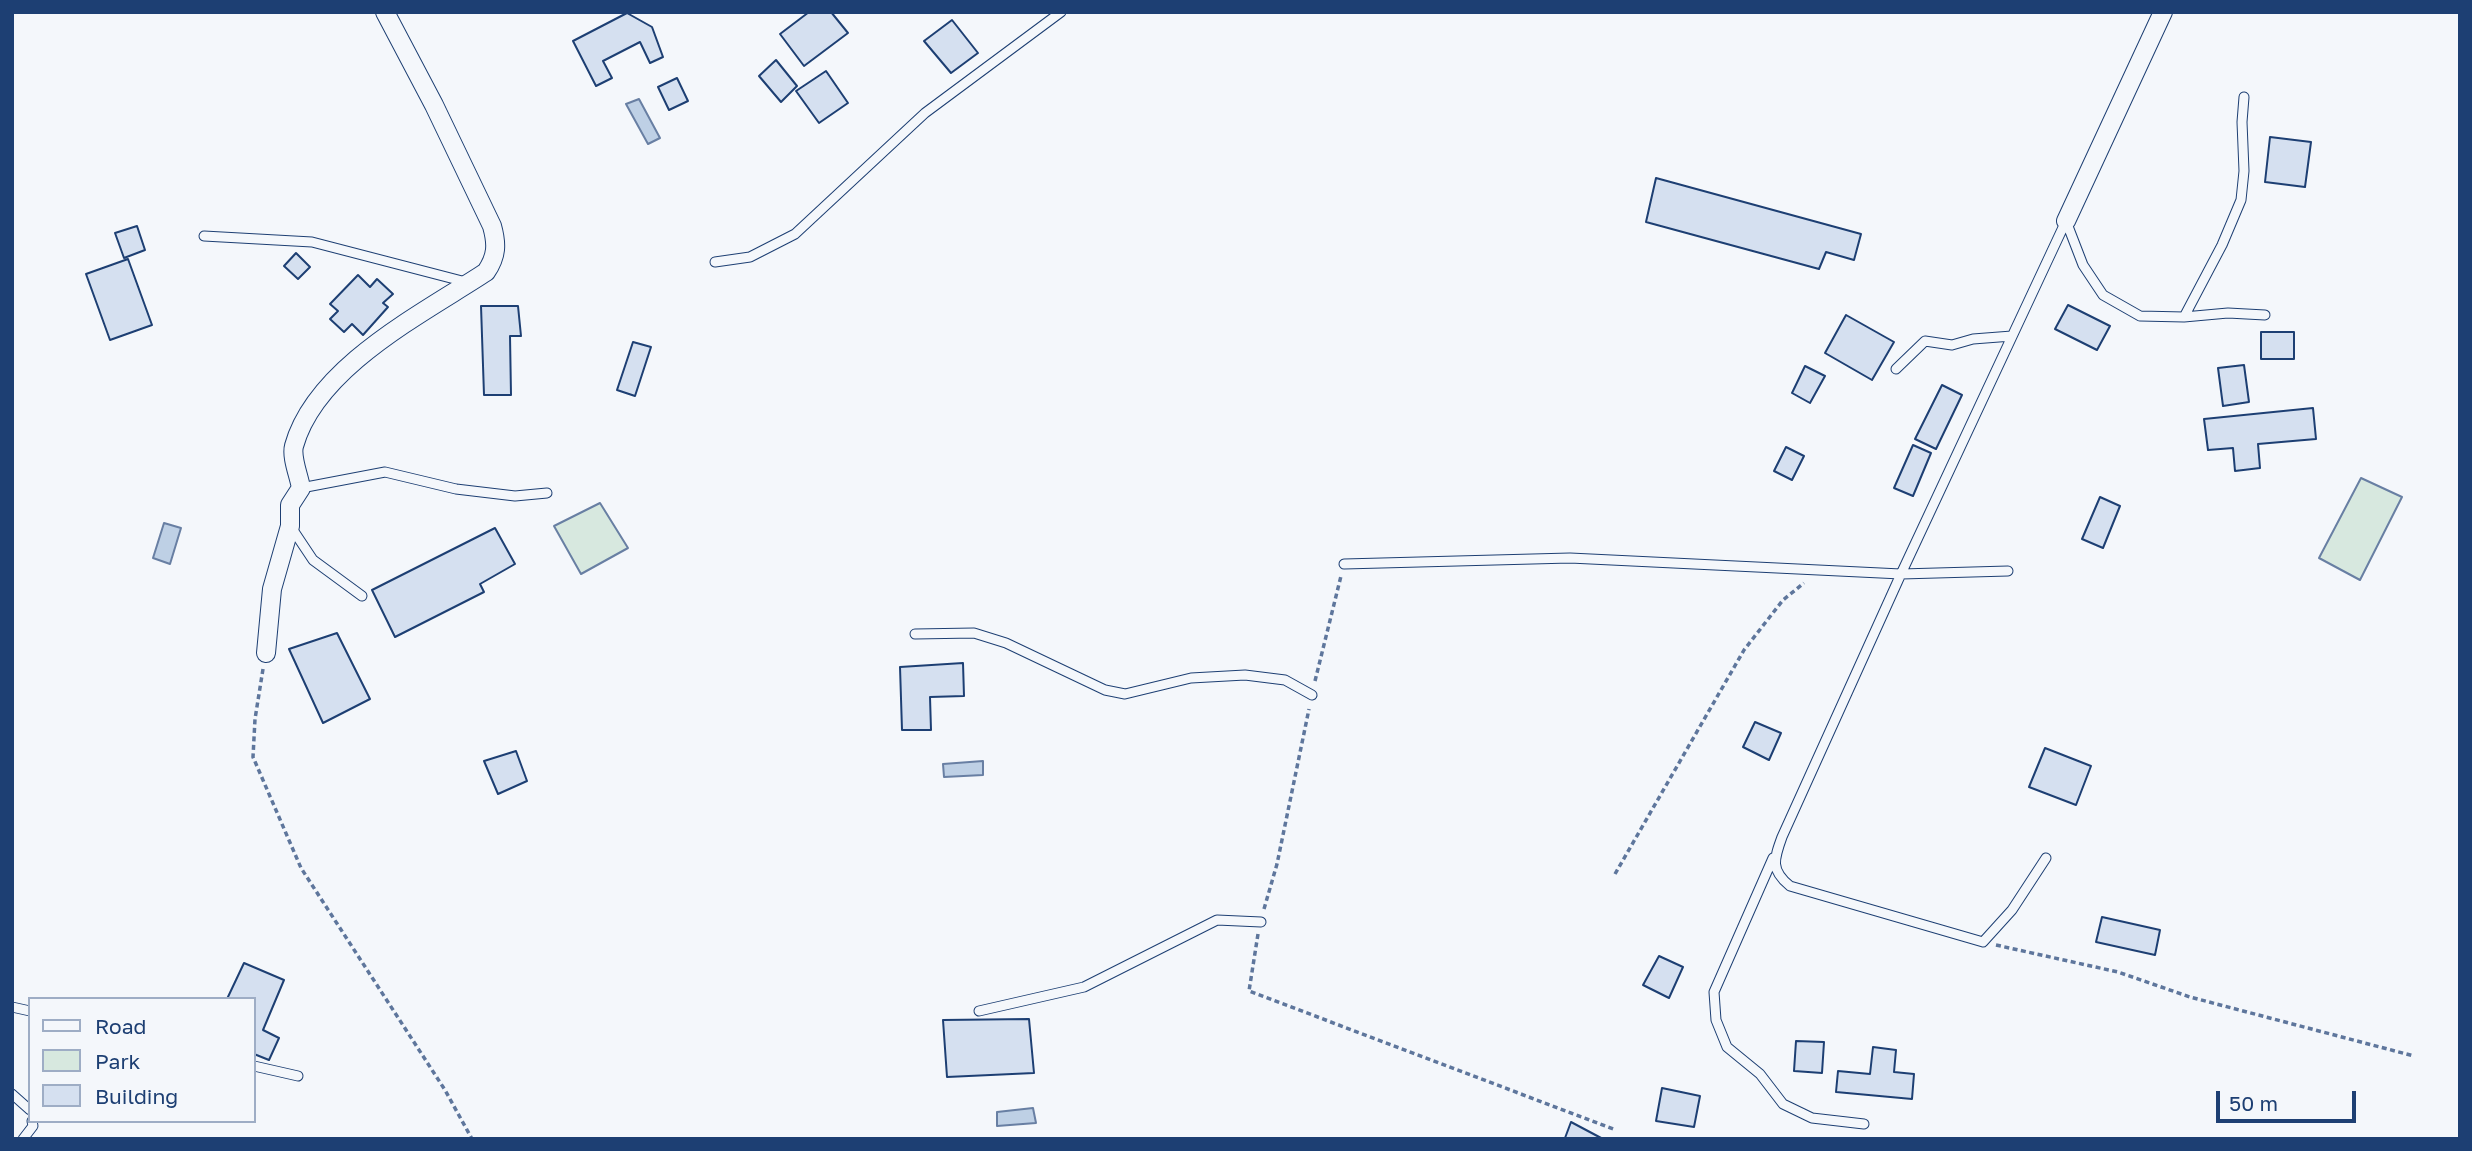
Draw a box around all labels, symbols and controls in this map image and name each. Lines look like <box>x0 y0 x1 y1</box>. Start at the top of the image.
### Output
legend <box>28 997 256 1123</box>
text: Road <box>95 1013 146 1039</box>
text: Park <box>95 1048 140 1074</box>
scale bar <box>2220 1078 2360 1122</box>
text: Building <box>95 1083 178 1109</box>
text: 50 m <box>2229 1090 2278 1116</box>

